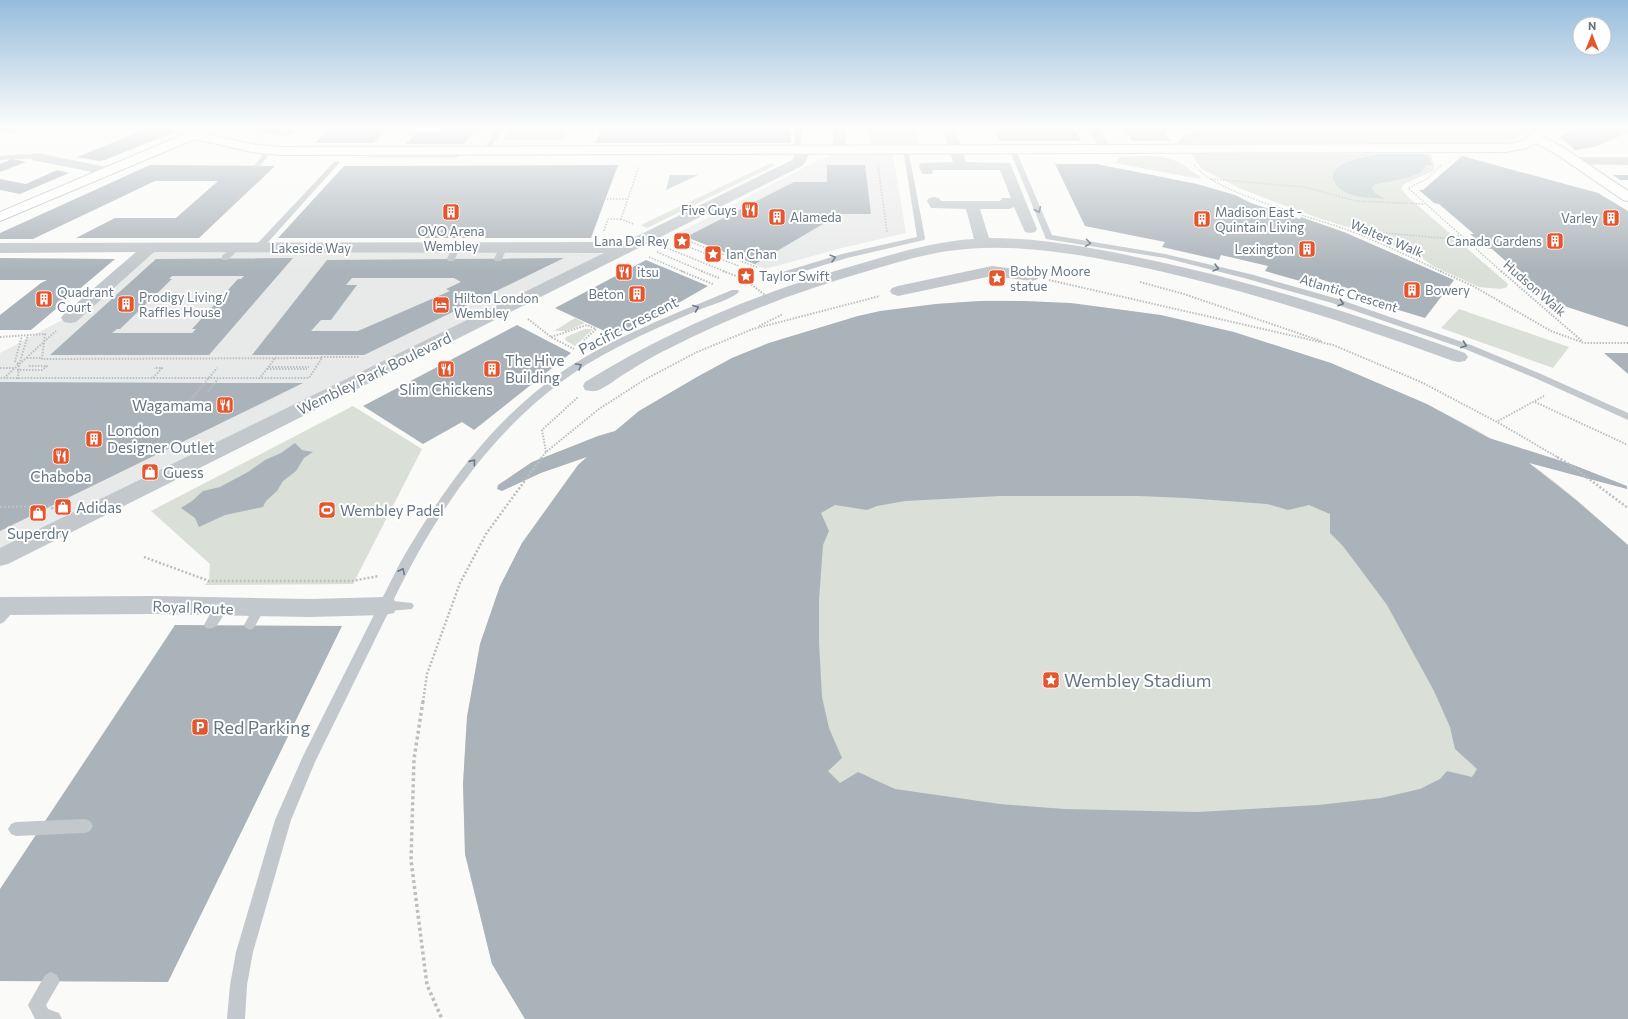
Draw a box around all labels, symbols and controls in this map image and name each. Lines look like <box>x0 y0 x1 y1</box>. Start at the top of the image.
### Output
north arrow <box>1572 16 1612 56</box>
text: N <box>1588 19 1596 32</box>
restaurant icon: Five Guys <box>740 200 760 220</box>
building icon: OVO Arena Wembley <box>441 202 461 222</box>
place label: Five Guys <box>681 202 737 218</box>
place label: Madison East - Quintain Living <box>1215 204 1304 235</box>
one-way arrow <box>1033 206 1041 214</box>
building icon: Alameda <box>767 207 787 227</box>
building icon: Varley <box>1601 208 1621 228</box>
place label: Alameda <box>790 209 842 225</box>
building icon: Madison East - Quintain Living <box>1192 209 1212 229</box>
place label: Varley <box>1561 210 1598 226</box>
street label: Walters Walk <box>1348 215 1426 261</box>
place label: OVO Arena Wembley <box>417 223 485 254</box>
place icon: Lana Del Rey <box>672 231 692 251</box>
building icon: Canada Gardens <box>1545 231 1565 251</box>
place label: Lana Del Rey <box>594 233 669 249</box>
place label: Canada Gardens <box>1446 233 1542 249</box>
one-way arrow <box>1085 238 1091 247</box>
building icon: Lexington <box>1297 239 1317 259</box>
street label: Lakeside Way <box>271 240 351 256</box>
place label: Lexington <box>1234 241 1294 257</box>
place icon: Ian Chan <box>703 244 723 264</box>
place label: Ian Chan <box>726 246 777 262</box>
one-way arrow <box>830 255 836 263</box>
street label: Hudson Walk <box>1500 256 1570 320</box>
restaurant icon: itsu <box>614 262 634 282</box>
place label: Bobby Moore statue <box>1010 263 1091 294</box>
one-way arrow <box>1212 263 1219 271</box>
place label: itsu <box>637 264 659 280</box>
place icon: Taylor Swift <box>736 266 756 286</box>
place label: Taylor Swift <box>759 268 830 284</box>
place icon: Bobby Moore statue <box>987 268 1007 288</box>
street label: Atlantic Crescent <box>1298 270 1400 316</box>
building icon: Bowery <box>1402 280 1422 300</box>
place label: Bowery <box>1425 282 1470 298</box>
place label: Quadrant Court <box>57 284 114 315</box>
building icon: Beton <box>627 284 647 304</box>
place label: Beton <box>588 286 624 302</box>
building icon: Quadrant Court <box>34 289 54 309</box>
place label: Prodigy Living/ Raffles House <box>139 289 228 320</box>
place label: Hilton London Wembley <box>454 290 539 321</box>
street label: Pacific Crescent <box>575 292 681 358</box>
building icon: Prodigy Living/ Raffles House <box>116 294 136 314</box>
hotel icon: Hilton London Wembley <box>431 295 451 315</box>
one-way arrow <box>1337 298 1344 307</box>
one-way arrow <box>692 305 699 313</box>
street label: Wembley Park Boulevard <box>294 328 454 418</box>
one-way arrow <box>1460 341 1467 349</box>
place label: The Hive Building <box>505 351 565 386</box>
restaurant icon: Slim Chickens <box>436 359 456 379</box>
building icon: The Hive Building <box>482 359 502 379</box>
one-way arrow <box>575 363 582 370</box>
place label: Slim Chickens <box>399 380 493 398</box>
restaurant icon: Wagamama <box>215 395 235 415</box>
place label: Wagamama <box>132 396 212 414</box>
place label: London Designer Outlet <box>107 421 215 456</box>
building icon: London Designer Outlet <box>84 429 104 449</box>
restaurant icon: Chaboba <box>51 446 71 466</box>
one-way arrow <box>468 459 475 466</box>
shop icon: Guess <box>140 462 160 482</box>
place label: Guess <box>163 463 204 481</box>
place label: Chaboba <box>30 467 92 485</box>
shop icon: Adidas <box>53 497 73 517</box>
place label: Adidas <box>76 498 122 516</box>
sports icon: Wembley Padel <box>317 500 337 520</box>
place label: Wembley Padel <box>340 501 444 519</box>
shop icon: Superdry <box>28 503 48 523</box>
place label: Superdry <box>7 524 69 542</box>
one-way arrow <box>397 568 405 575</box>
street label: Royal Route <box>152 597 234 617</box>
place label: Wembley Stadium <box>1064 669 1212 691</box>
place icon: Wembley Stadium <box>1041 670 1061 690</box>
place label: Red Parking <box>213 716 310 738</box>
parking icon: Red Parking <box>190 717 210 737</box>

